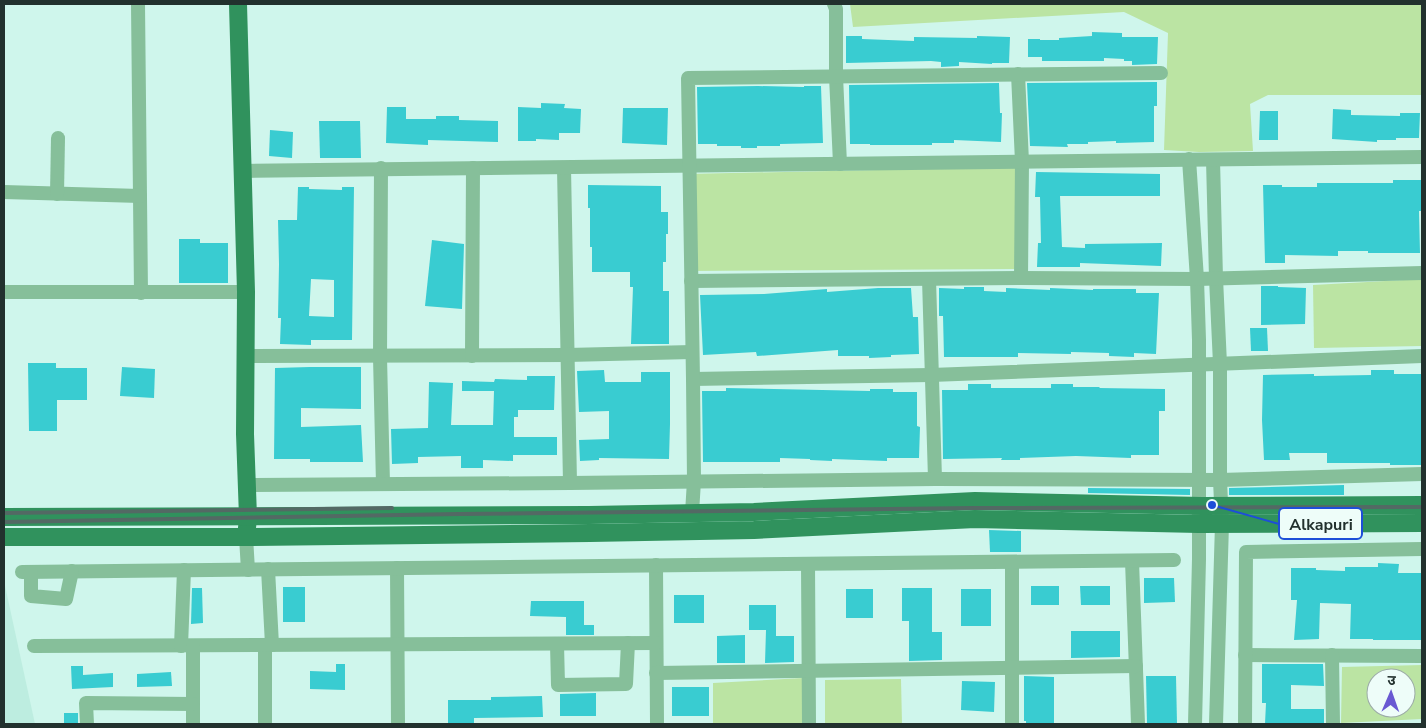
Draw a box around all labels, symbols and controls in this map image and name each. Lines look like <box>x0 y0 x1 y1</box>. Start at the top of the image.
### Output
callout: Alkapuri <box>1279 508 1362 539</box>
text: Alkapuri <box>1289 514 1353 536</box>
north arrow <box>1366 668 1416 718</box>
text: उ <box>1387 671 1397 690</box>

